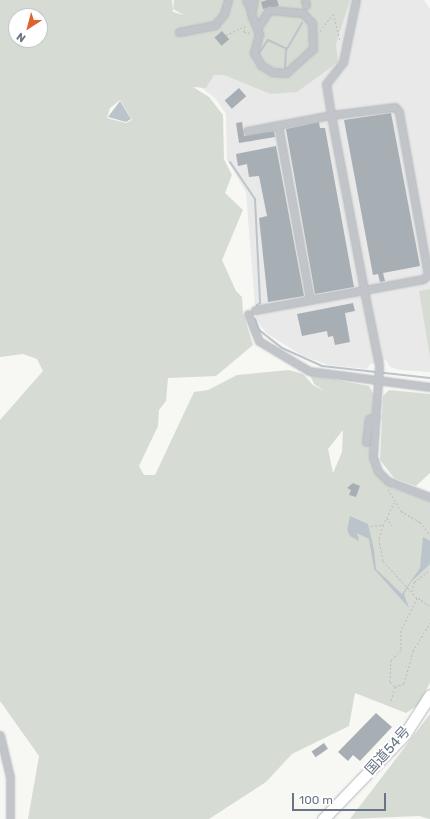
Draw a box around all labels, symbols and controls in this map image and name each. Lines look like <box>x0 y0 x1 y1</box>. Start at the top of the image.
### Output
north arrow <box>8 8 48 48</box>
text: N <box>14 30 28 45</box>
street label: 国道54号 <box>362 723 414 779</box>
scale bar <box>294 785 388 811</box>
text: 100 m <box>299 793 333 807</box>

